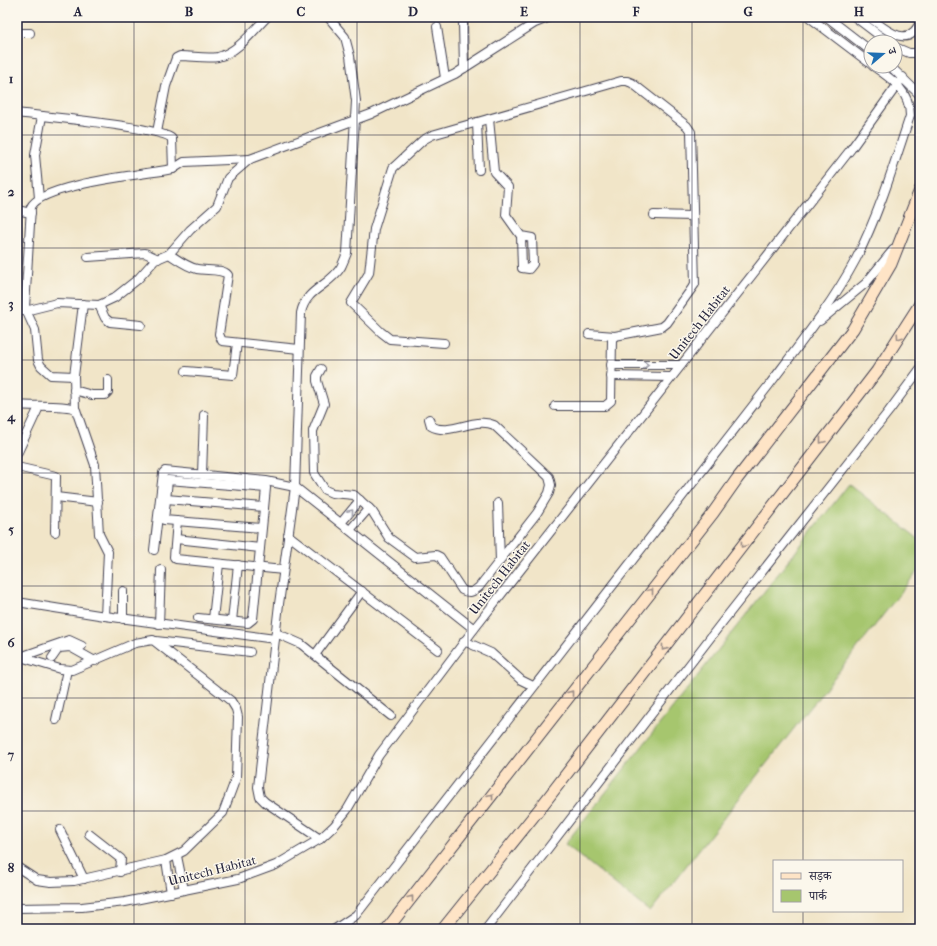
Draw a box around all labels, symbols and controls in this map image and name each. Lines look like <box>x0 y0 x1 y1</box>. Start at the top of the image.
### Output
text: A <box>73 4 83 19</box>
text: B <box>185 4 194 19</box>
text: C <box>297 4 306 19</box>
text: D <box>408 4 418 19</box>
text: E <box>520 4 528 19</box>
text: F <box>632 4 640 19</box>
text: G <box>743 4 753 19</box>
text: H <box>854 4 865 19</box>
north arrow <box>863 34 903 74</box>
text: उ <box>885 45 899 57</box>
text: 1 <box>9 71 14 86</box>
text: 2 <box>8 184 15 199</box>
street label: Unitech Habitat <box>666 282 733 363</box>
text: 3 <box>8 296 14 312</box>
one-way arrow <box>896 333 904 340</box>
one-way arrow <box>643 361 649 369</box>
text: 4 <box>6 409 16 425</box>
one-way arrow <box>819 437 826 444</box>
one-way arrow <box>346 509 353 516</box>
text: 5 <box>8 522 14 537</box>
street label: Unitech Habitat <box>466 537 533 618</box>
one-way arrow <box>741 540 748 547</box>
one-way arrow <box>646 589 653 596</box>
text: 6 <box>7 635 15 650</box>
one-way arrow <box>661 643 668 650</box>
one-way arrow <box>566 691 573 698</box>
text: 7 <box>7 747 15 762</box>
one-way arrow <box>486 793 493 800</box>
street label: Unitech Habitat <box>166 852 258 889</box>
text: 8 <box>8 860 15 875</box>
legend <box>773 860 903 912</box>
text: सड़क <box>808 869 833 883</box>
text: पार्क <box>808 889 828 903</box>
one-way arrow <box>406 896 413 903</box>

